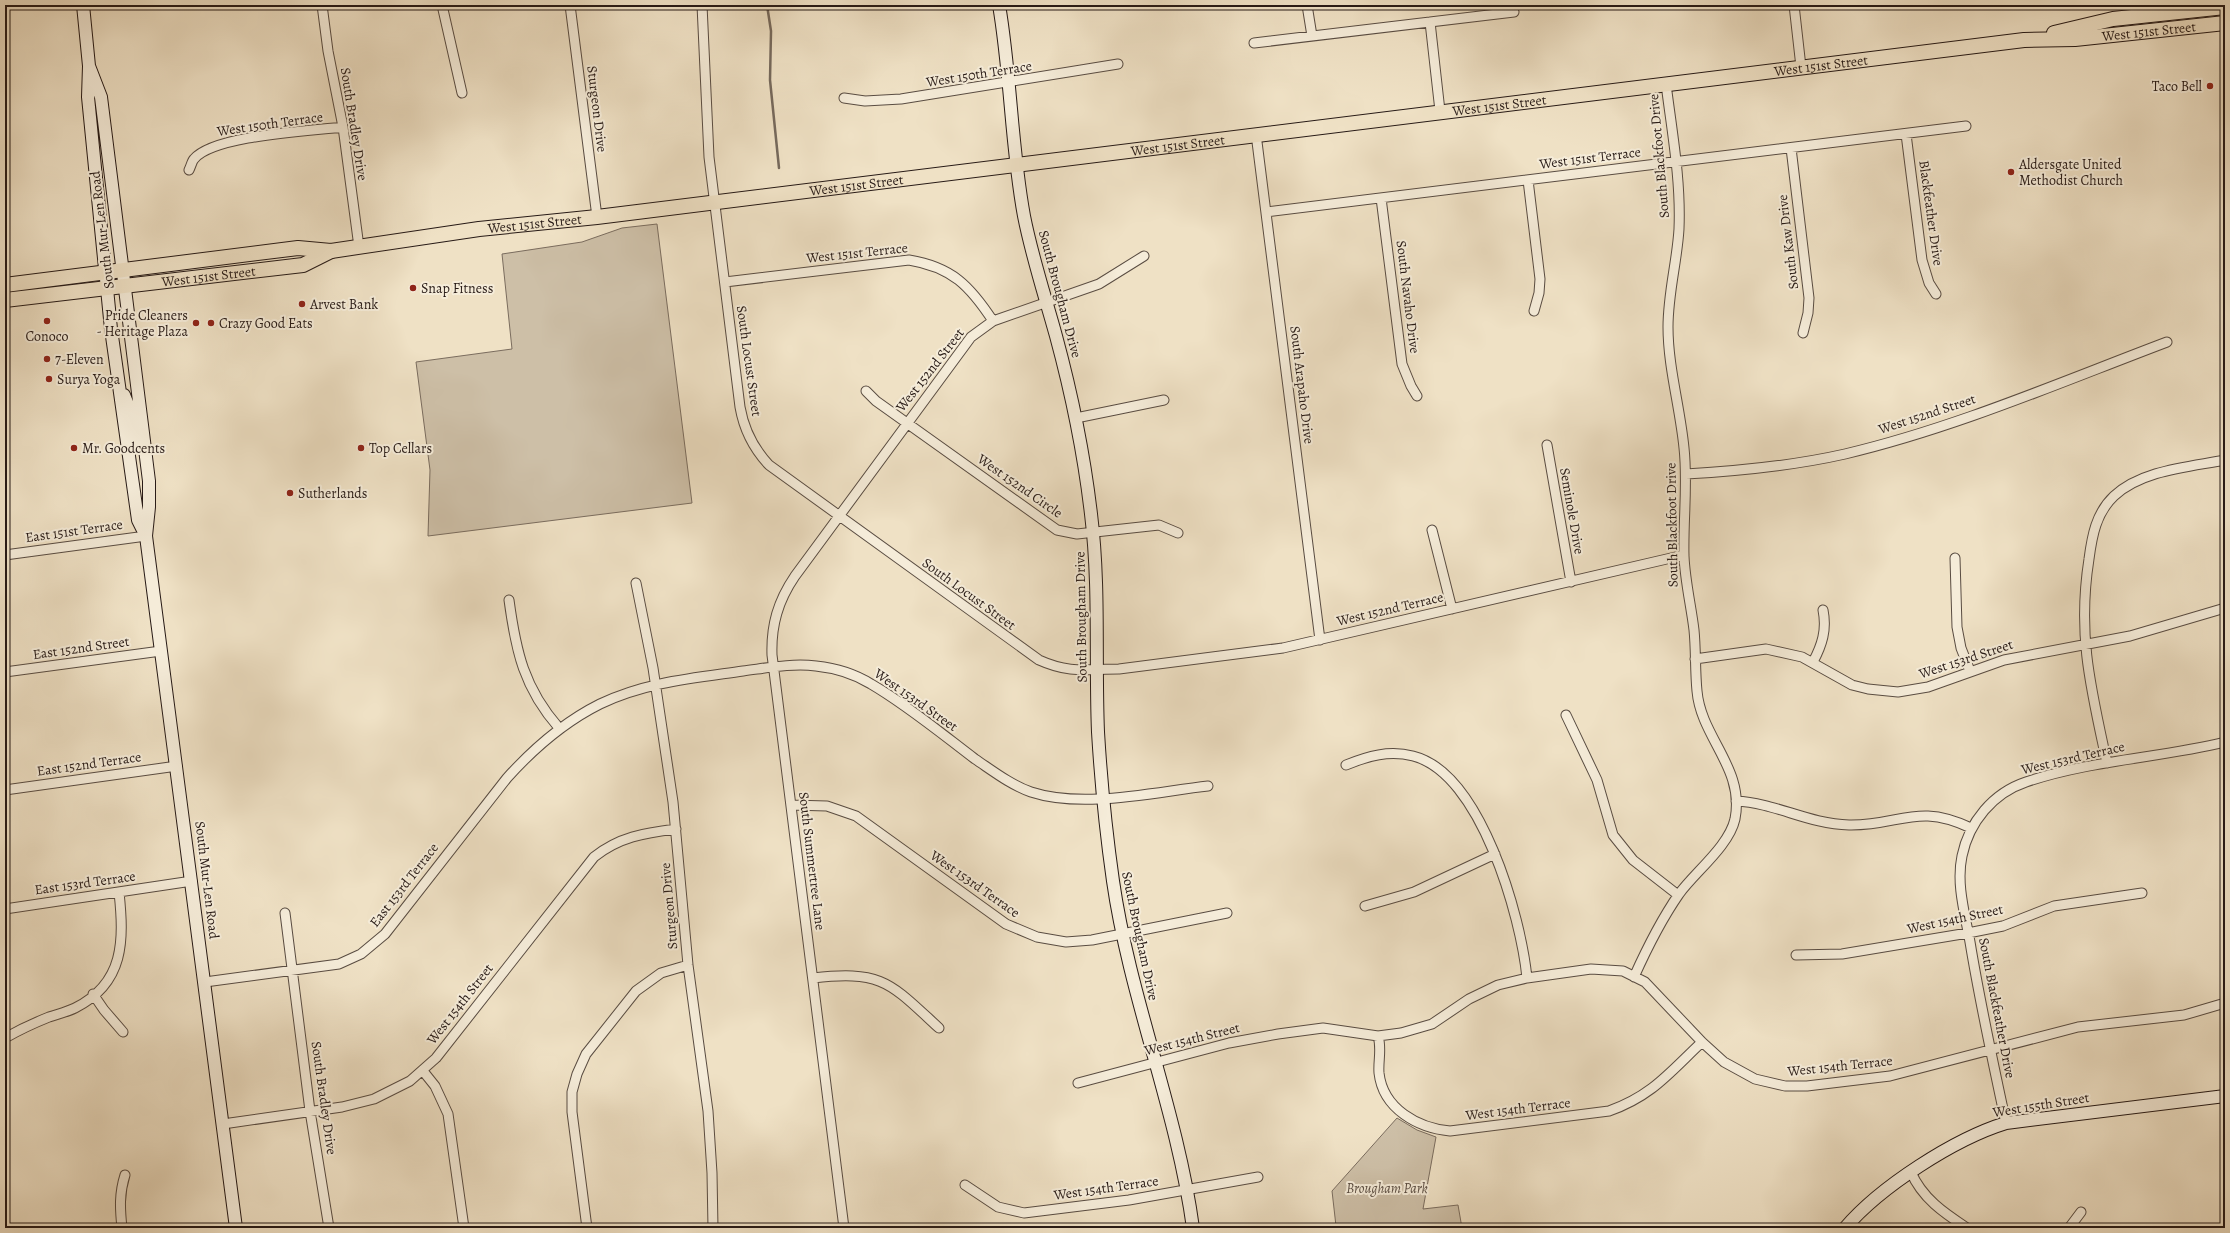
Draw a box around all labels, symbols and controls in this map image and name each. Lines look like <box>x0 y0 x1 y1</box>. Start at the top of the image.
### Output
street label: West 151st Street <box>2100 17 2197 46</box>
street label: West 151st Street <box>1772 50 1869 81</box>
street label: West 150th Terrace <box>924 56 1033 92</box>
street label: Sturgeon Drive <box>582 65 612 153</box>
street label: South Bradley Drive <box>336 66 372 182</box>
place label: Taco Bell <box>2152 77 2203 96</box>
marker: Taco Bell <box>2205 81 2215 91</box>
street label: West 151st Street <box>1450 90 1548 120</box>
street label: South Blackfoot Drive <box>1644 93 1674 219</box>
street label: West 150th Terrace <box>215 107 324 141</box>
street label: West 151st Street <box>1129 130 1226 160</box>
street label: West 151st Terrace <box>1537 142 1642 174</box>
place label: Aldersgate United Methodist Church <box>2018 155 2123 190</box>
street label: Blackfeather Drive <box>1914 159 1948 267</box>
marker: Aldersgate United Methodist Church <box>2006 167 2016 177</box>
street label: South Mur-Len Road <box>85 169 119 290</box>
street label: West 151st Street <box>807 170 905 200</box>
street label: South Kaw Drive <box>1773 193 1803 291</box>
street label: West 151st Street <box>486 209 583 238</box>
street label: South Brougham Drive <box>1034 228 1086 360</box>
street label: West 151st Terrace <box>804 238 909 268</box>
street label: South Navaho Drive <box>1392 239 1424 355</box>
street label: West 151st Street <box>160 261 257 291</box>
place label: Snap Fitness <box>421 279 493 298</box>
marker: Snap Fitness <box>408 283 418 293</box>
place label: Arvest Bank <box>309 295 378 314</box>
marker: Arvest Bank <box>297 299 307 309</box>
street label: South Locust Street <box>732 304 766 418</box>
place label: Pride Cleaners - Heritage Plaza <box>97 306 188 341</box>
place label: Crazy Good Eats <box>219 314 313 333</box>
marker: Conoco <box>42 316 52 326</box>
marker: Pride Cleaners - Heritage Plaza <box>191 318 201 328</box>
marker: Crazy Good Eats <box>206 318 216 328</box>
street label: West 152nd Street <box>891 324 969 416</box>
street label: South Arapaho Drive <box>1285 325 1319 445</box>
place label: Conoco <box>26 327 68 346</box>
place label: 7-Eleven <box>55 350 104 369</box>
marker: 7-Eleven <box>42 354 52 364</box>
place label: Surya Yoga <box>57 370 121 389</box>
marker: Surya Yoga <box>44 374 54 384</box>
street label: West 152nd Street <box>1875 389 1978 439</box>
place label: Mr. Goodcents <box>82 439 165 458</box>
place label: Top Cellars <box>369 439 432 458</box>
marker: Mr. Goodcents <box>69 443 79 453</box>
marker: Top Cellars <box>356 443 366 453</box>
street label: West 152nd Circle <box>973 449 1066 522</box>
street label: South Blackfoot Drive <box>1661 462 1683 588</box>
street label: Seminole Drive <box>1555 466 1589 556</box>
place label: Sutherlands <box>298 484 367 503</box>
marker: Sutherlands <box>285 488 295 498</box>
street label: East 151st Terrace <box>24 515 124 547</box>
street label: South Brougham Drive <box>1070 551 1092 683</box>
street label: South Locust Street <box>918 554 1020 635</box>
street label: West 152nd Terrace <box>1334 587 1445 631</box>
street label: East 152nd Street <box>31 632 131 664</box>
street label: West 153rd Street <box>1916 635 2016 683</box>
street label: West 153rd Street <box>870 664 962 736</box>
street label: West 153rd Terrace <box>2018 737 2127 779</box>
street label: East 152nd Terrace <box>36 747 142 781</box>
street label: South Summertree Lane <box>794 791 830 931</box>
street label: South Mur-Len Road <box>190 820 224 941</box>
street label: East 153rd Terrace <box>365 839 443 931</box>
street label: West 153rd Terrace <box>925 845 1024 922</box>
street label: Sturgeon Drive <box>656 862 682 950</box>
street label: East 153rd Terrace <box>33 867 137 899</box>
street label: South Brougham Drive <box>1117 870 1163 1002</box>
street label: West 154th Street <box>1904 899 2005 939</box>
street label: South Blackfeather Drive <box>1974 936 2020 1080</box>
street label: West 154th Street <box>422 959 498 1049</box>
street label: West 154th Street <box>1141 1018 1242 1060</box>
street label: South Bradley Drive <box>307 1040 341 1156</box>
street label: West 154th Terrace <box>1786 1051 1893 1081</box>
street label: West 155th Street <box>1990 1088 2091 1122</box>
street label: West 154th Terrace <box>1463 1093 1572 1125</box>
street label: West 154th Terrace <box>1051 1171 1160 1205</box>
park label: Brougham Park <box>1346 1179 1428 1198</box>

